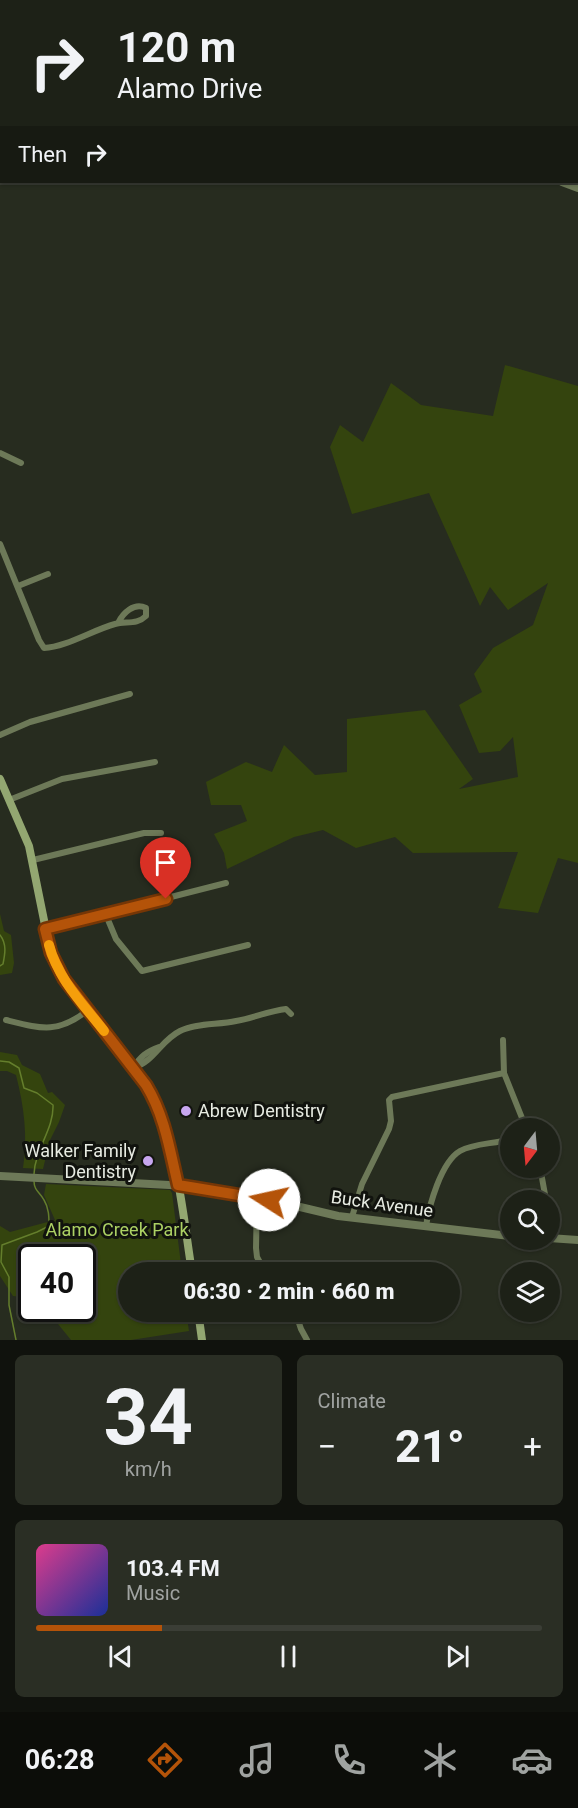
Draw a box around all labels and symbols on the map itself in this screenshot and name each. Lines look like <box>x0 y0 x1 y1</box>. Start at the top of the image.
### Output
pin <box>140 837 191 899</box>
place label: Abrew Dentistry <box>198 1100 325 1121</box>
marker: Abrew Dentistry <box>179 1104 193 1118</box>
north arrow <box>500 1118 560 1178</box>
place label: Walker Family Dentistry <box>25 1140 136 1182</box>
marker: Walker Family Dentistry <box>141 1154 155 1168</box>
position arrow <box>237 1168 301 1232</box>
street label: Buck Avenue <box>330 1186 435 1221</box>
park label: Alamo Creek Park <box>45 1219 189 1240</box>
speed limit sign: 40 <box>18 1244 96 1322</box>

